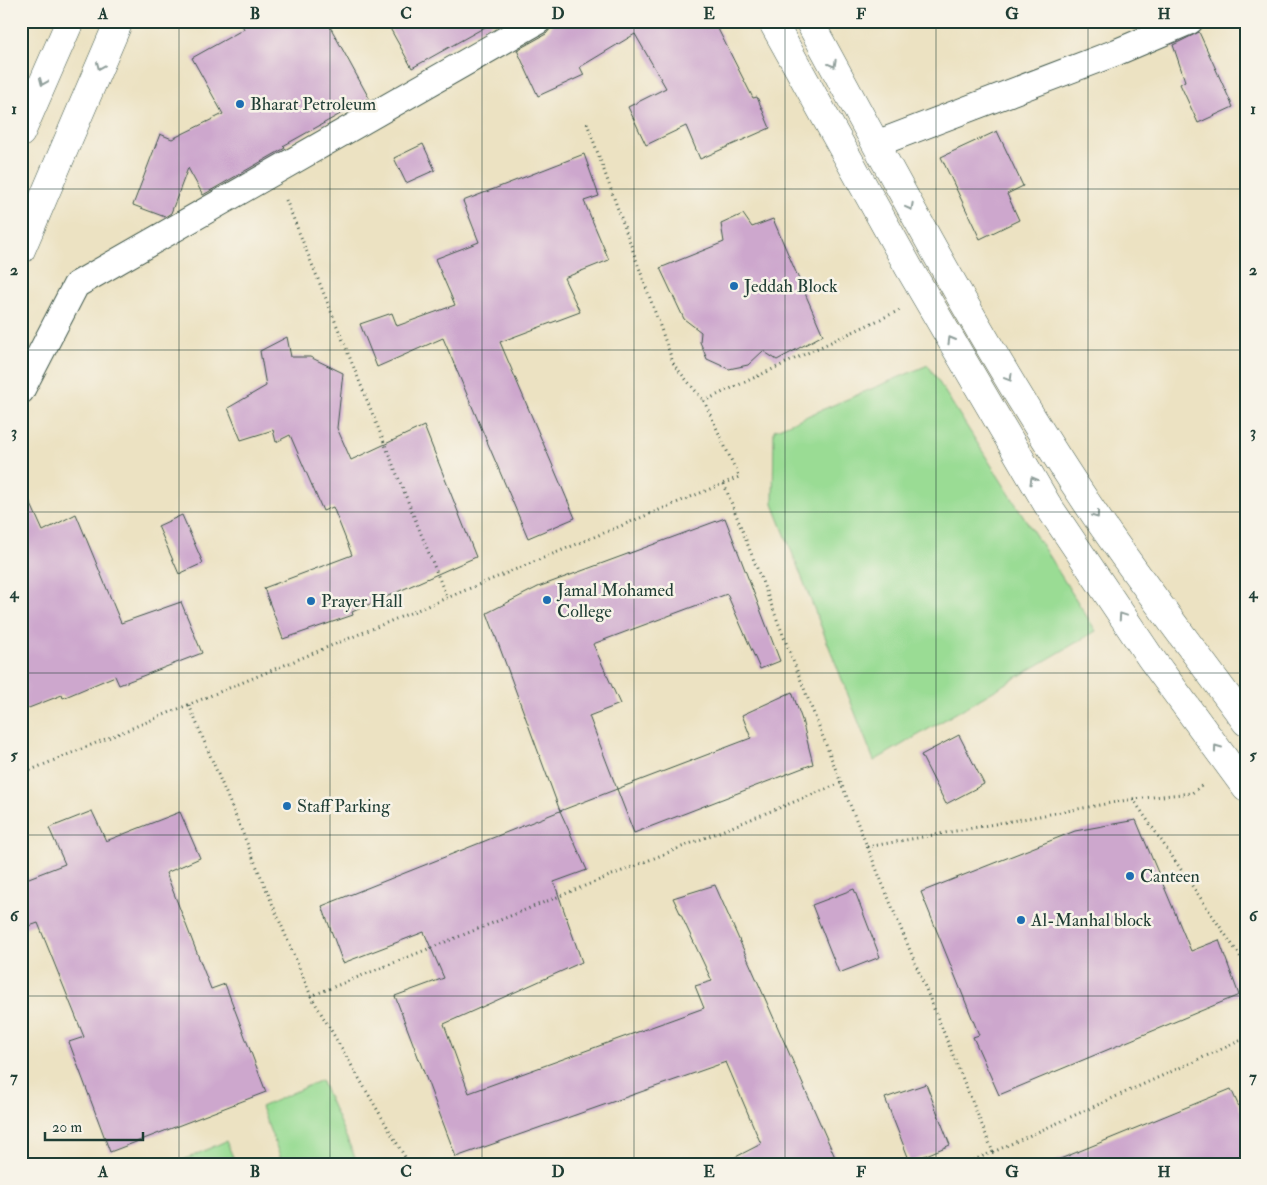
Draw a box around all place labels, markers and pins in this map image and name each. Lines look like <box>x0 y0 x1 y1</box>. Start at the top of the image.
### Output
place label: Bharat Petroleum <box>250 93 376 116</box>
marker: Bharat Petroleum <box>234 98 246 110</box>
place label: Jeddah Block <box>743 275 838 298</box>
marker: Jeddah Block <box>728 280 740 292</box>
place label: Jamal Mohamed College <box>556 579 674 623</box>
place label: Prayer Hall <box>321 590 403 613</box>
marker: Jamal Mohamed College <box>541 594 553 606</box>
marker: Prayer Hall <box>305 595 317 607</box>
place label: Staff Parking <box>297 795 391 818</box>
marker: Staff Parking <box>281 800 293 812</box>
place label: Canteen <box>1140 865 1200 888</box>
marker: Canteen <box>1124 870 1136 882</box>
place label: Al-Manhal block <box>1030 909 1152 932</box>
marker: Al-Manhal block <box>1015 914 1027 926</box>

